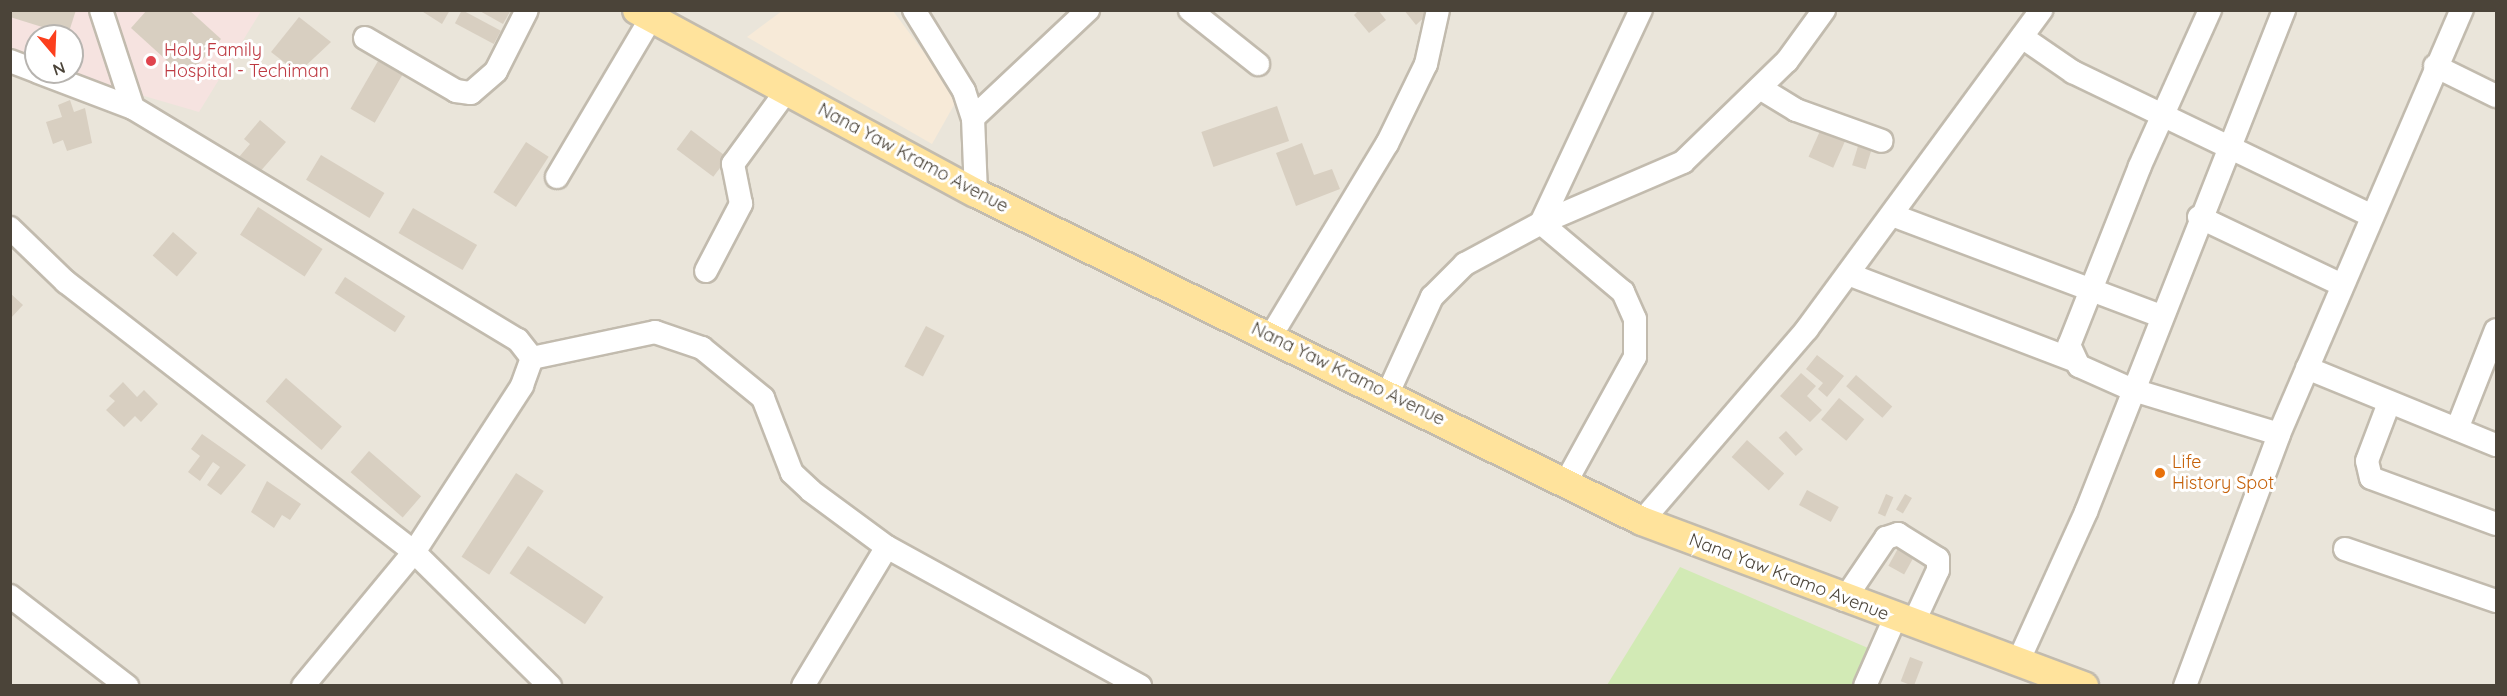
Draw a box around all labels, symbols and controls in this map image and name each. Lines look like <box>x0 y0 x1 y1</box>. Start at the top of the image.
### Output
north arrow <box>24 24 84 84</box>
place label: Holy Family Hospital - Techiman <box>164 40 329 82</box>
marker: Holy Family Hospital - Techiman <box>142 52 160 70</box>
text: N <box>50 58 68 80</box>
street label: Nana Yaw Kramo Avenue <box>814 99 1012 217</box>
street label: Nana Yaw Kramo Avenue <box>1248 318 1448 430</box>
place label: Life History Spot <box>2172 452 2274 494</box>
marker: Life History Spot <box>2153 466 2167 480</box>
street label: Nana Yaw Kramo Avenue <box>1686 529 1892 625</box>

